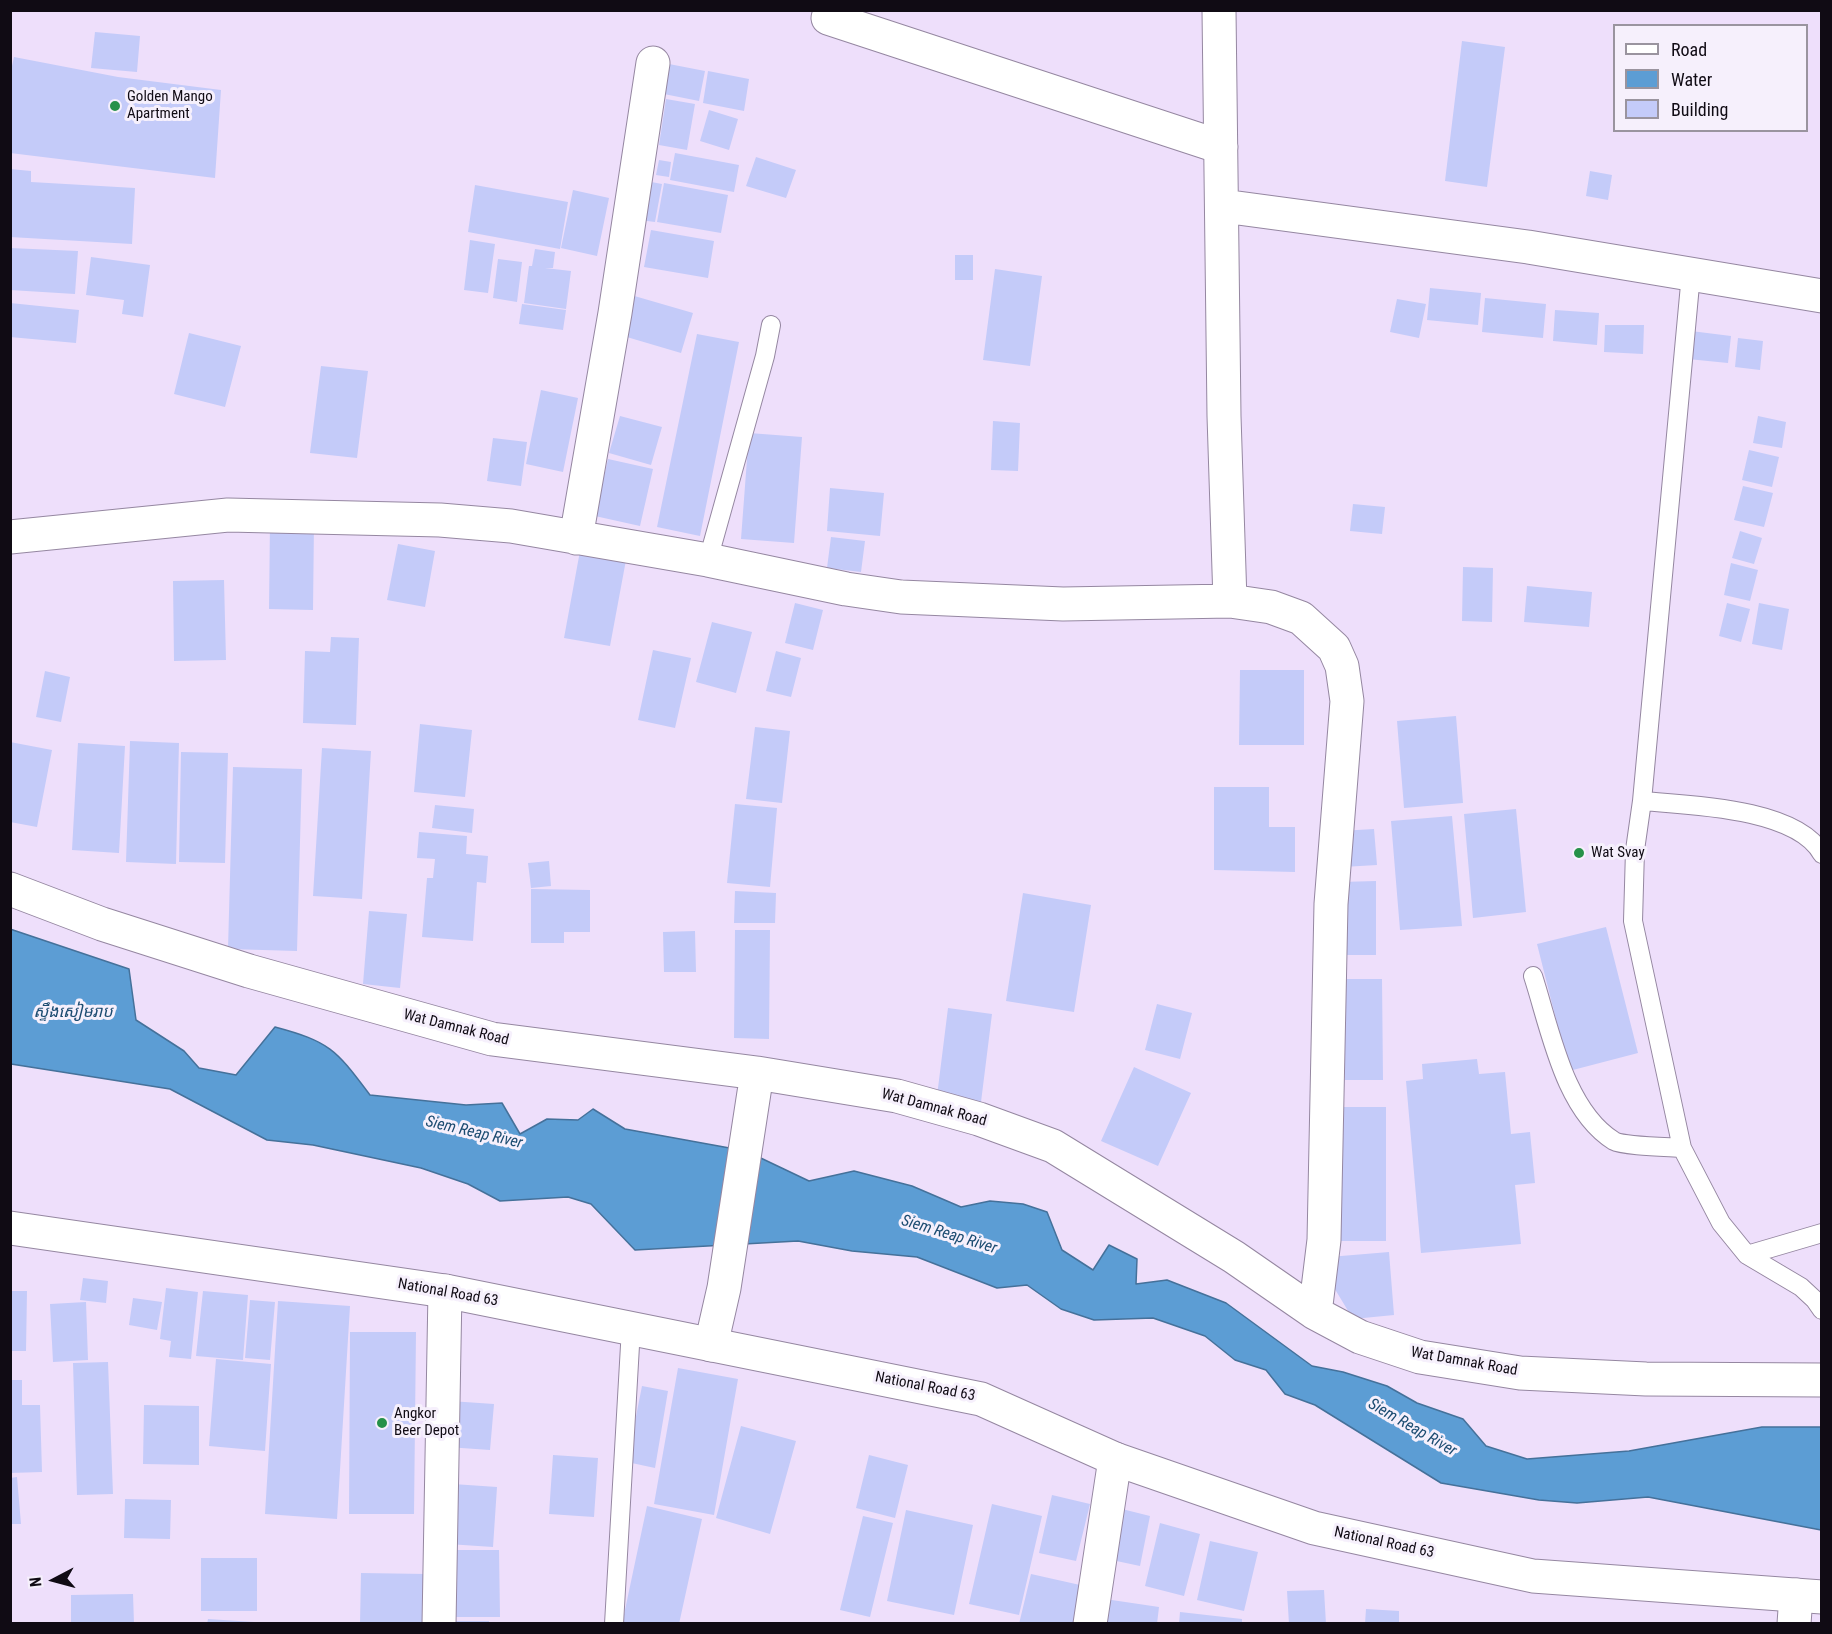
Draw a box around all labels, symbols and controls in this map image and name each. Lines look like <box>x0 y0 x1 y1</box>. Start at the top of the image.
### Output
legend <box>1613 24 1808 132</box>
text: Road <box>1671 39 1707 60</box>
text: Water <box>1671 69 1712 90</box>
place label: Golden Mango Apartment <box>127 88 213 123</box>
marker: Golden Mango Apartment <box>108 99 122 113</box>
text: Building <box>1671 99 1728 120</box>
place label: Wat Svay <box>1591 844 1645 862</box>
marker: Wat Svay <box>1572 846 1586 860</box>
water label: ស្ទឹងសៀមរាប <box>33 1003 113 1023</box>
street label: Wat Damnak Road <box>401 1006 511 1050</box>
street label: Wat Damnak Road <box>879 1085 989 1131</box>
water label: Siem Reap River <box>424 1113 524 1153</box>
water label: Siem Reap River <box>899 1211 999 1259</box>
street label: National Road 63 <box>396 1275 500 1311</box>
street label: Wat Damnak Road <box>1409 1344 1519 1380</box>
street label: National Road 63 <box>873 1368 977 1406</box>
water label: Siem Reap River <box>1364 1395 1460 1461</box>
place label: Angkor Beer Depot <box>394 1405 459 1440</box>
marker: Angkor Beer Depot <box>375 1416 389 1430</box>
street label: National Road 63 <box>1332 1524 1436 1562</box>
north arrow <box>24 1550 84 1610</box>
text: N <box>26 1576 46 1588</box>

